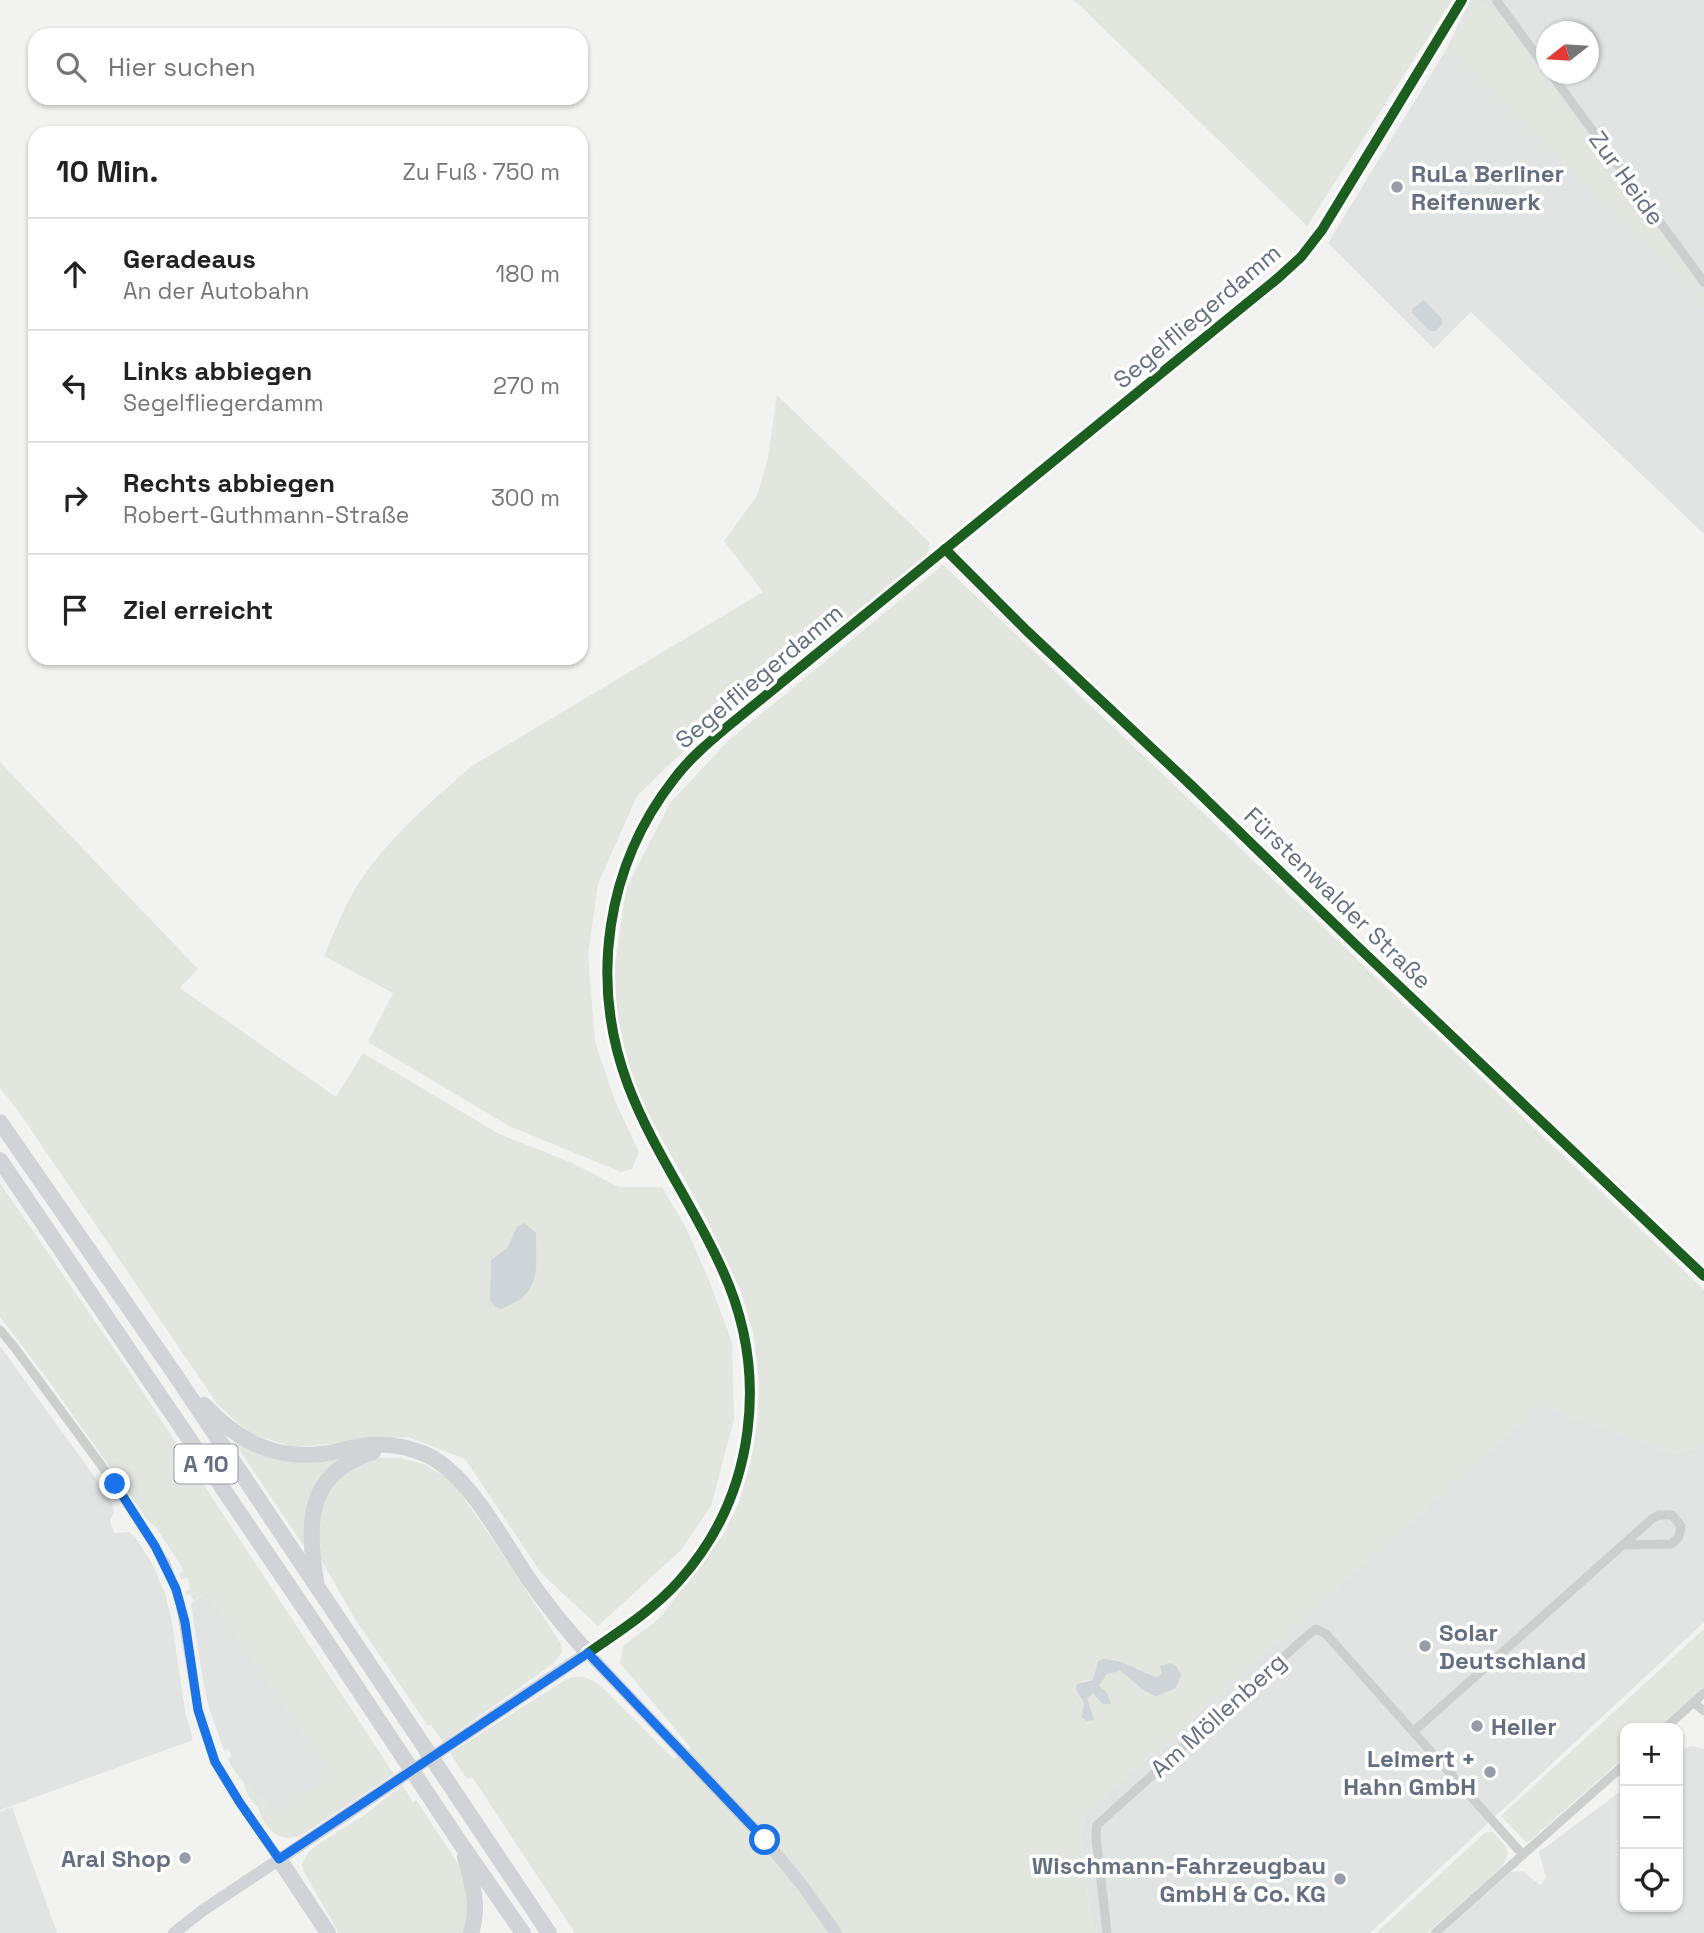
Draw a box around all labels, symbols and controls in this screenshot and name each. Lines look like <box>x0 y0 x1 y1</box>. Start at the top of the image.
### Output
north arrow <box>1536 21 1599 84</box>
search box <box>28 28 588 105</box>
icon: search <box>52 48 90 86</box>
text: Hier suchen <box>108 50 256 84</box>
street label: Zur Heide <box>1582 125 1672 231</box>
text: 10 Min. <box>56 152 158 191</box>
text: Zu Fuß · 750 m <box>403 157 560 187</box>
place label: RuLa Berliner Reifenwerk <box>1411 158 1564 217</box>
marker: RuLa Berliner Reifenwerk <box>1389 179 1405 195</box>
street label: Segelfliegerdamm <box>1107 237 1287 395</box>
text: Geradeaus <box>123 242 256 276</box>
icon: ahead <box>56 255 94 293</box>
text: 180 m <box>496 259 560 289</box>
text: An der Autobahn <box>123 276 309 306</box>
text: Links abbiegen <box>123 354 312 388</box>
icon: left <box>56 367 94 405</box>
text: 270 m <box>493 371 560 401</box>
text: Segelfliegerdamm <box>123 388 323 418</box>
text: Rechts abbiegen <box>123 466 335 500</box>
icon: right <box>56 479 94 517</box>
text: 300 m <box>491 483 560 513</box>
text: Robert-Guthmann-Straße <box>123 500 409 530</box>
icon: arrive <box>56 591 94 629</box>
text: Ziel erreicht <box>123 593 273 627</box>
street label: Segelfliegerdamm <box>669 597 849 755</box>
street label: Fürstenwalder Straße <box>1238 800 1438 996</box>
road number: A 10 <box>174 1444 238 1484</box>
route end <box>99 1468 130 1499</box>
place label: Solar Deutschland <box>1439 1617 1586 1676</box>
marker: Solar Deutschland <box>1417 1638 1433 1654</box>
street label: Am Möllenberg <box>1144 1646 1292 1784</box>
place label: Heller <box>1491 1711 1557 1742</box>
marker: Heller <box>1469 1718 1485 1734</box>
map controls <box>1620 1723 1683 1912</box>
button: + <box>1620 1723 1683 1786</box>
place label: Leimert + Hahn GmbH <box>1343 1743 1476 1802</box>
marker: Leimert + Hahn GmbH <box>1482 1764 1498 1780</box>
button: − <box>1620 1786 1683 1849</box>
route start <box>749 1824 780 1855</box>
place label: Aral Shop <box>61 1843 171 1874</box>
button: locate <box>1620 1849 1683 1912</box>
marker: Aral Shop <box>177 1850 193 1866</box>
place label: Wischmann-Fahrzeugbau GmbH & Co. KG <box>1032 1850 1326 1909</box>
marker: Wischmann-Fahrzeugbau GmbH & Co. KG <box>1332 1871 1348 1887</box>

